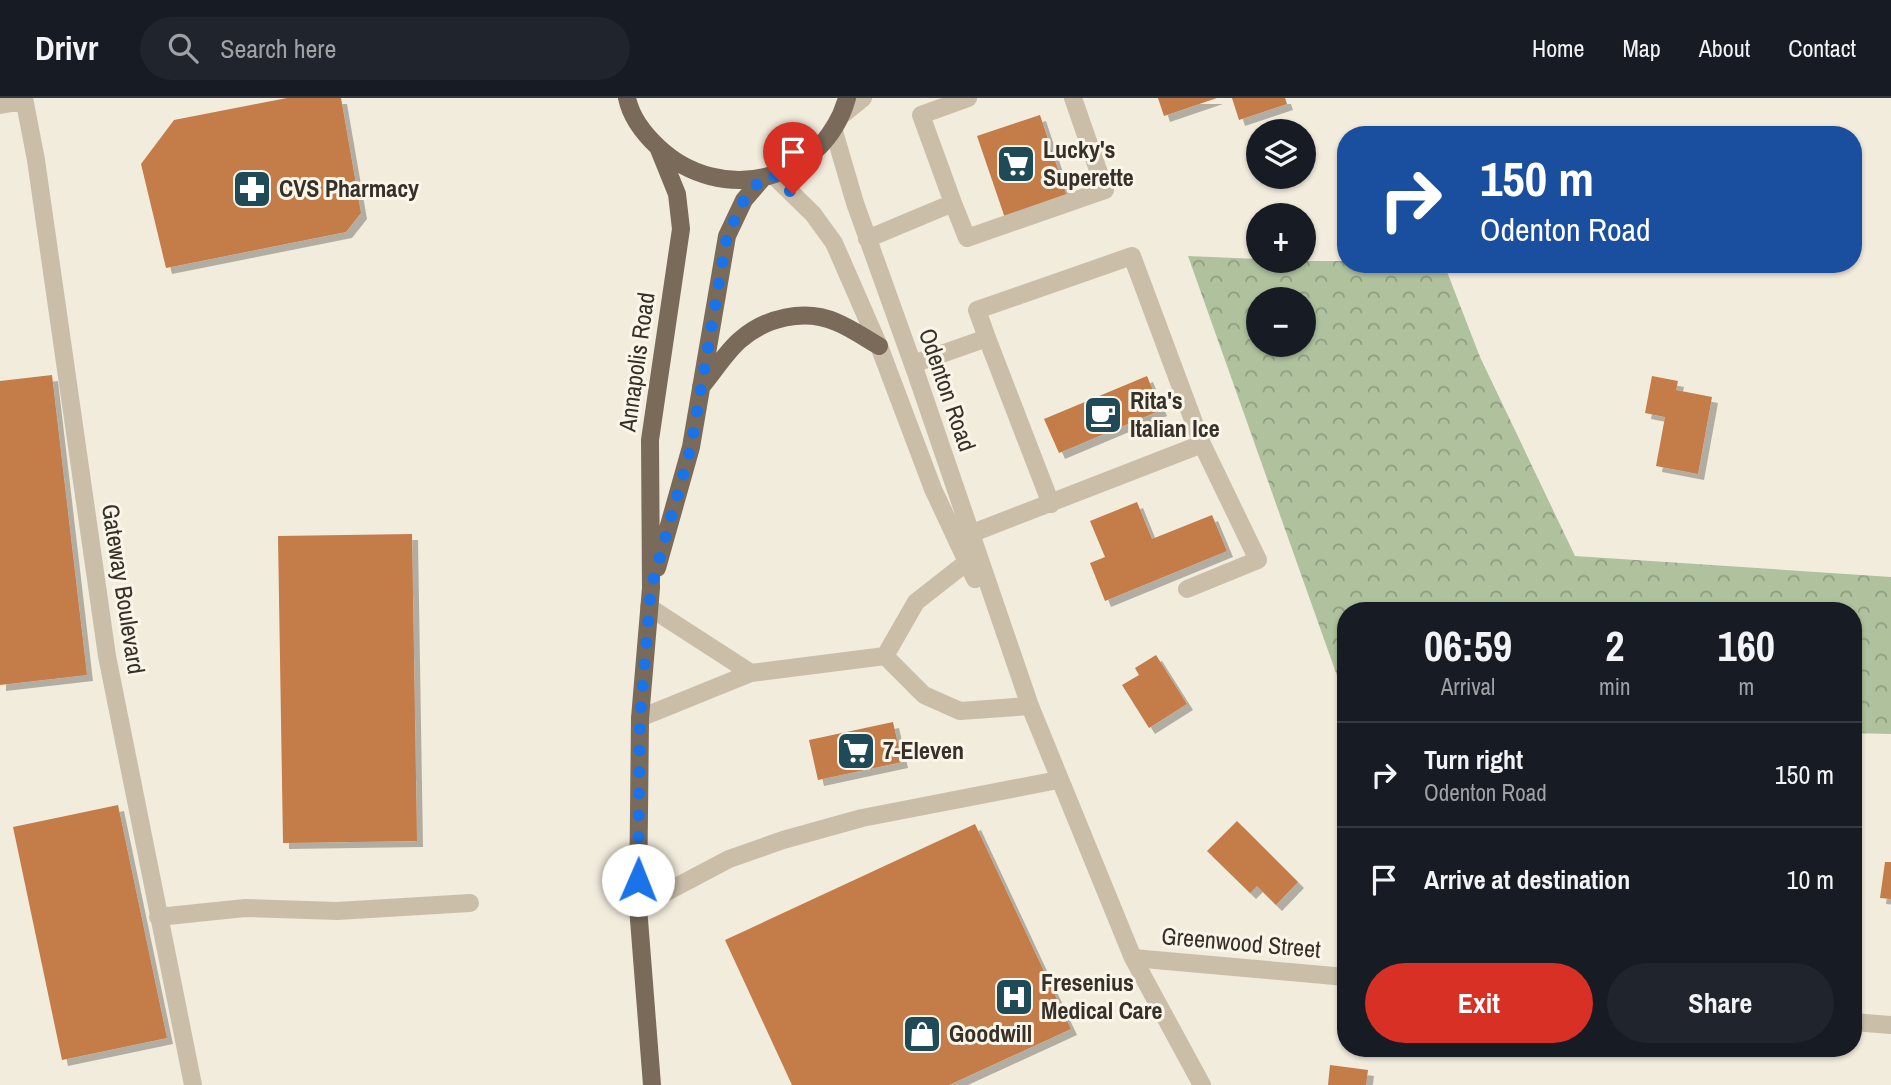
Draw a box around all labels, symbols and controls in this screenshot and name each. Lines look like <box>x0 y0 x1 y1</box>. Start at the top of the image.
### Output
search box <box>140 17 630 80</box>
text: Drivr <box>35 26 98 70</box>
icon: search <box>164 29 202 67</box>
text: Search here <box>220 31 336 66</box>
text: Home <box>1532 32 1584 64</box>
text: Map <box>1622 32 1661 64</box>
text: About <box>1699 32 1750 64</box>
text: Contact <box>1788 32 1856 64</box>
map controls <box>1246 119 1316 357</box>
button: layers <box>1246 119 1316 189</box>
pin <box>763 122 823 194</box>
icon: arrive <box>774 133 812 171</box>
place label: Lucky's Superette <box>1043 133 1134 193</box>
supermarket icon: Lucky's Superette <box>995 143 1037 185</box>
text: 150 m <box>1480 145 1594 211</box>
icon: right <box>1365 154 1456 245</box>
pharmacy icon: CVS Pharmacy <box>231 168 273 210</box>
place label: CVS Pharmacy <box>279 172 419 204</box>
button: + <box>1246 203 1316 273</box>
text: Odenton Road <box>1480 208 1651 251</box>
button: − <box>1246 287 1316 357</box>
street label: Annapolis Road <box>610 290 662 434</box>
street label: Odenton Road <box>912 324 984 455</box>
place label: Rita's Italian Ice <box>1130 384 1220 444</box>
cafe icon: Rita's Italian Ice <box>1082 394 1124 436</box>
street label: Gateway Boulevard <box>95 502 153 676</box>
text: 06:59 <box>1424 618 1512 674</box>
text: 2 <box>1605 618 1624 674</box>
text: 160 <box>1718 618 1775 674</box>
text: Arrival <box>1441 671 1495 702</box>
text: min <box>1599 671 1631 702</box>
text: m <box>1738 671 1754 702</box>
supermarket icon: 7-Eleven <box>835 730 877 772</box>
place label: 7-Eleven <box>883 734 964 766</box>
text: Turn right <box>1424 742 1523 777</box>
icon: right <box>1365 756 1403 794</box>
text: 150 m <box>1775 757 1834 792</box>
text: Odenton Road <box>1424 777 1547 808</box>
position arrow <box>601 843 675 917</box>
icon: arrive <box>1365 861 1403 899</box>
text: Arrive at destination <box>1424 862 1630 897</box>
text: 10 m <box>1787 862 1834 897</box>
street label: Greenwood Street <box>1160 919 1323 965</box>
button: Exit <box>1365 963 1593 1043</box>
button: Share <box>1607 963 1834 1043</box>
place label: Fresenius Medical Care <box>1041 966 1162 1026</box>
hospital icon: Fresenius Medical Care <box>993 976 1035 1018</box>
shop icon: Goodwill <box>901 1013 943 1055</box>
place label: Goodwill <box>949 1017 1032 1049</box>

